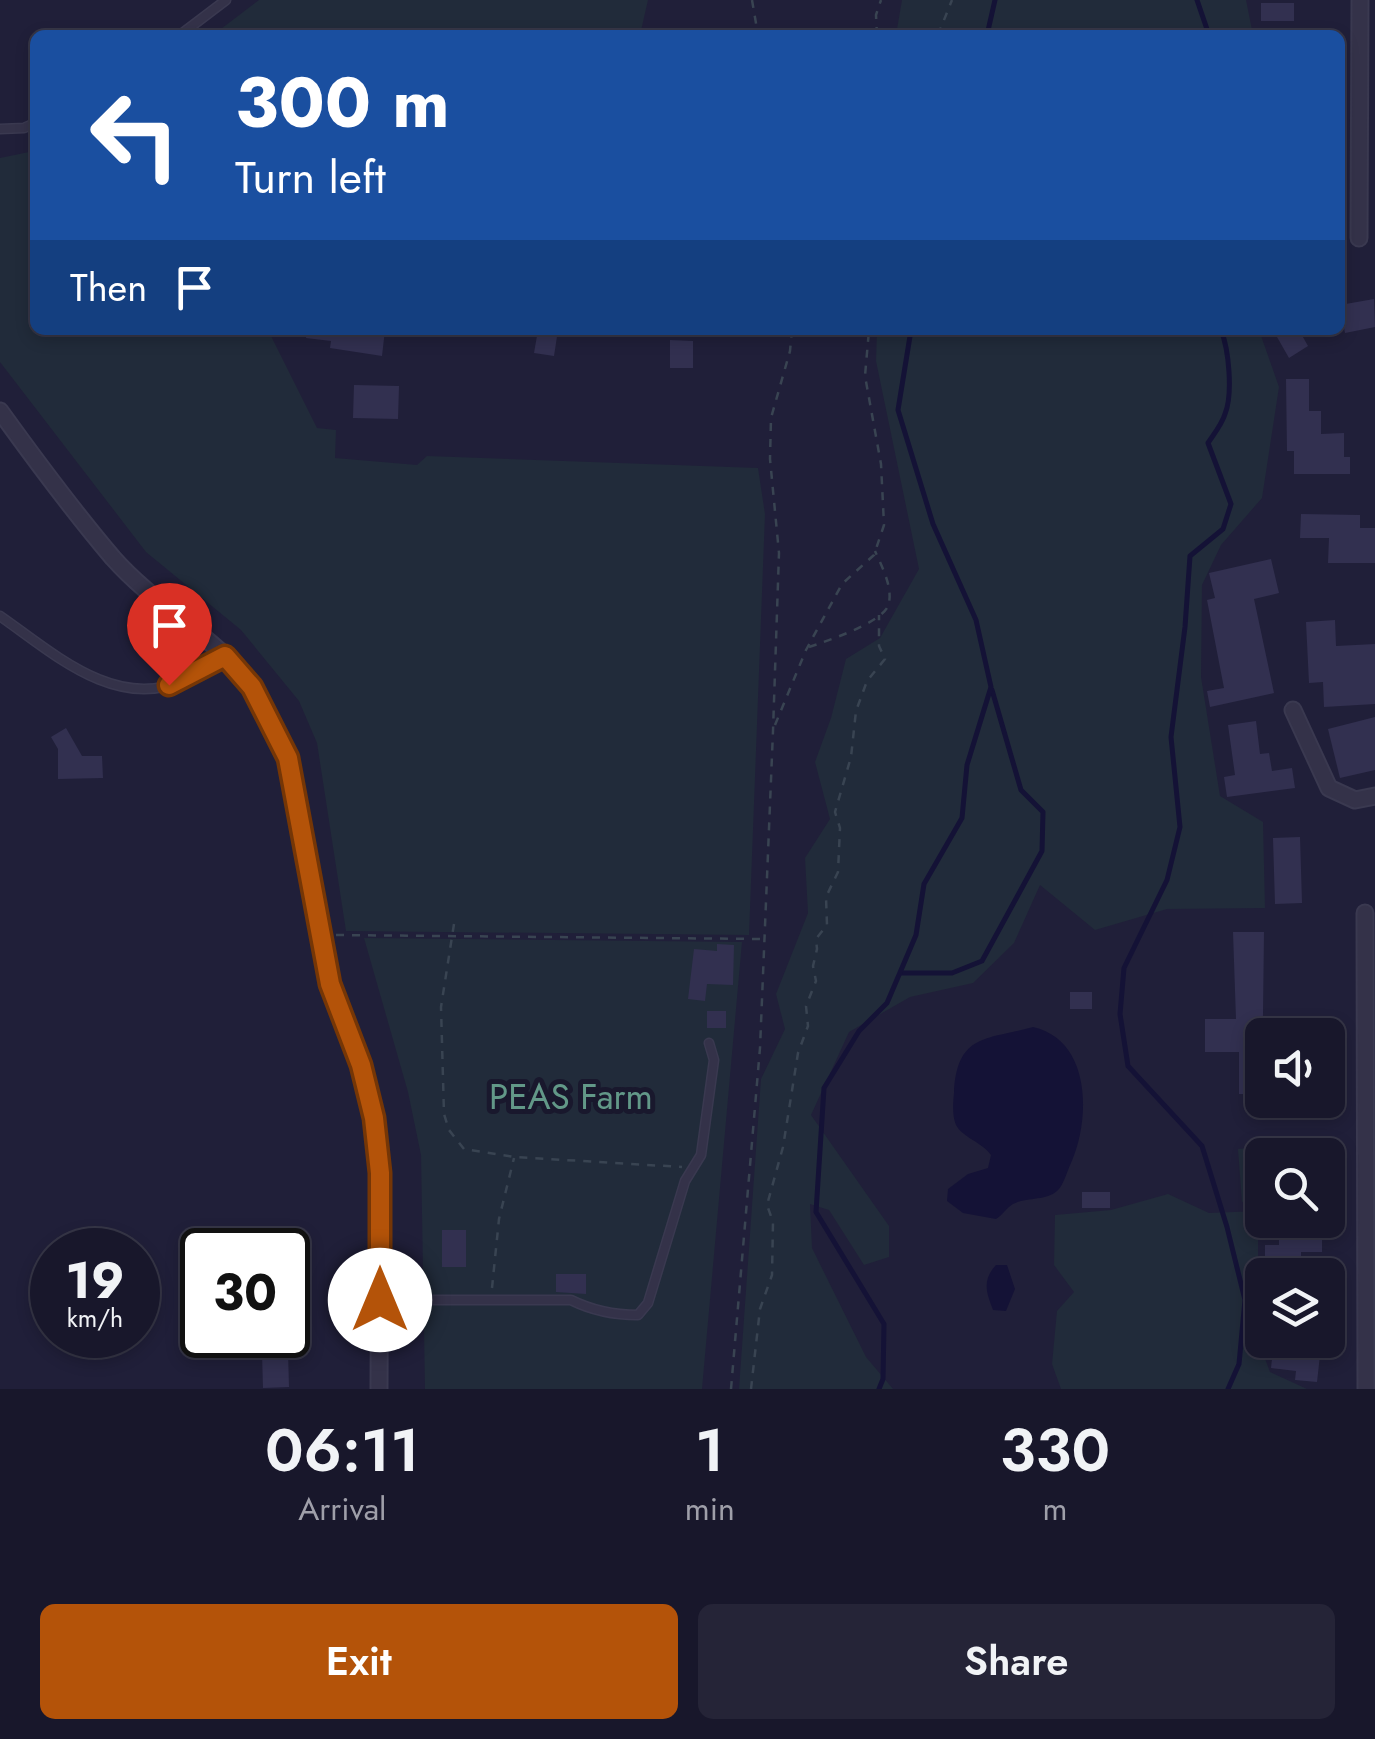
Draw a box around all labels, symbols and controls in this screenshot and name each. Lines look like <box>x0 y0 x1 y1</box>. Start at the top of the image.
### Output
text: 300 m <box>235 52 450 153</box>
icon: left <box>70 70 200 200</box>
text: Turn left <box>235 145 386 210</box>
text: Then <box>70 260 147 315</box>
icon: arrive <box>167 260 222 315</box>
pin <box>127 583 212 686</box>
icon: arrive <box>142 598 197 653</box>
map controls <box>1245 1018 1345 1358</box>
button: sound <box>1245 1018 1345 1118</box>
park label: PEAS Farm <box>489 1072 653 1122</box>
button: search <box>1245 1138 1345 1238</box>
speed limit sign: 30 <box>180 1228 310 1358</box>
text: 19 <box>66 1244 124 1317</box>
position arrow <box>328 1248 432 1352</box>
button: layers <box>1245 1258 1345 1358</box>
text: km/h <box>67 1300 123 1336</box>
text: 06:11 <box>265 1407 420 1494</box>
text: 1 <box>695 1407 725 1494</box>
text: 330 <box>1000 1407 1110 1494</box>
text: Arrival <box>298 1486 386 1532</box>
text: min <box>685 1486 735 1532</box>
text: m <box>1042 1486 1067 1532</box>
button: Exit <box>40 1604 678 1719</box>
button: Share <box>698 1604 1335 1719</box>

